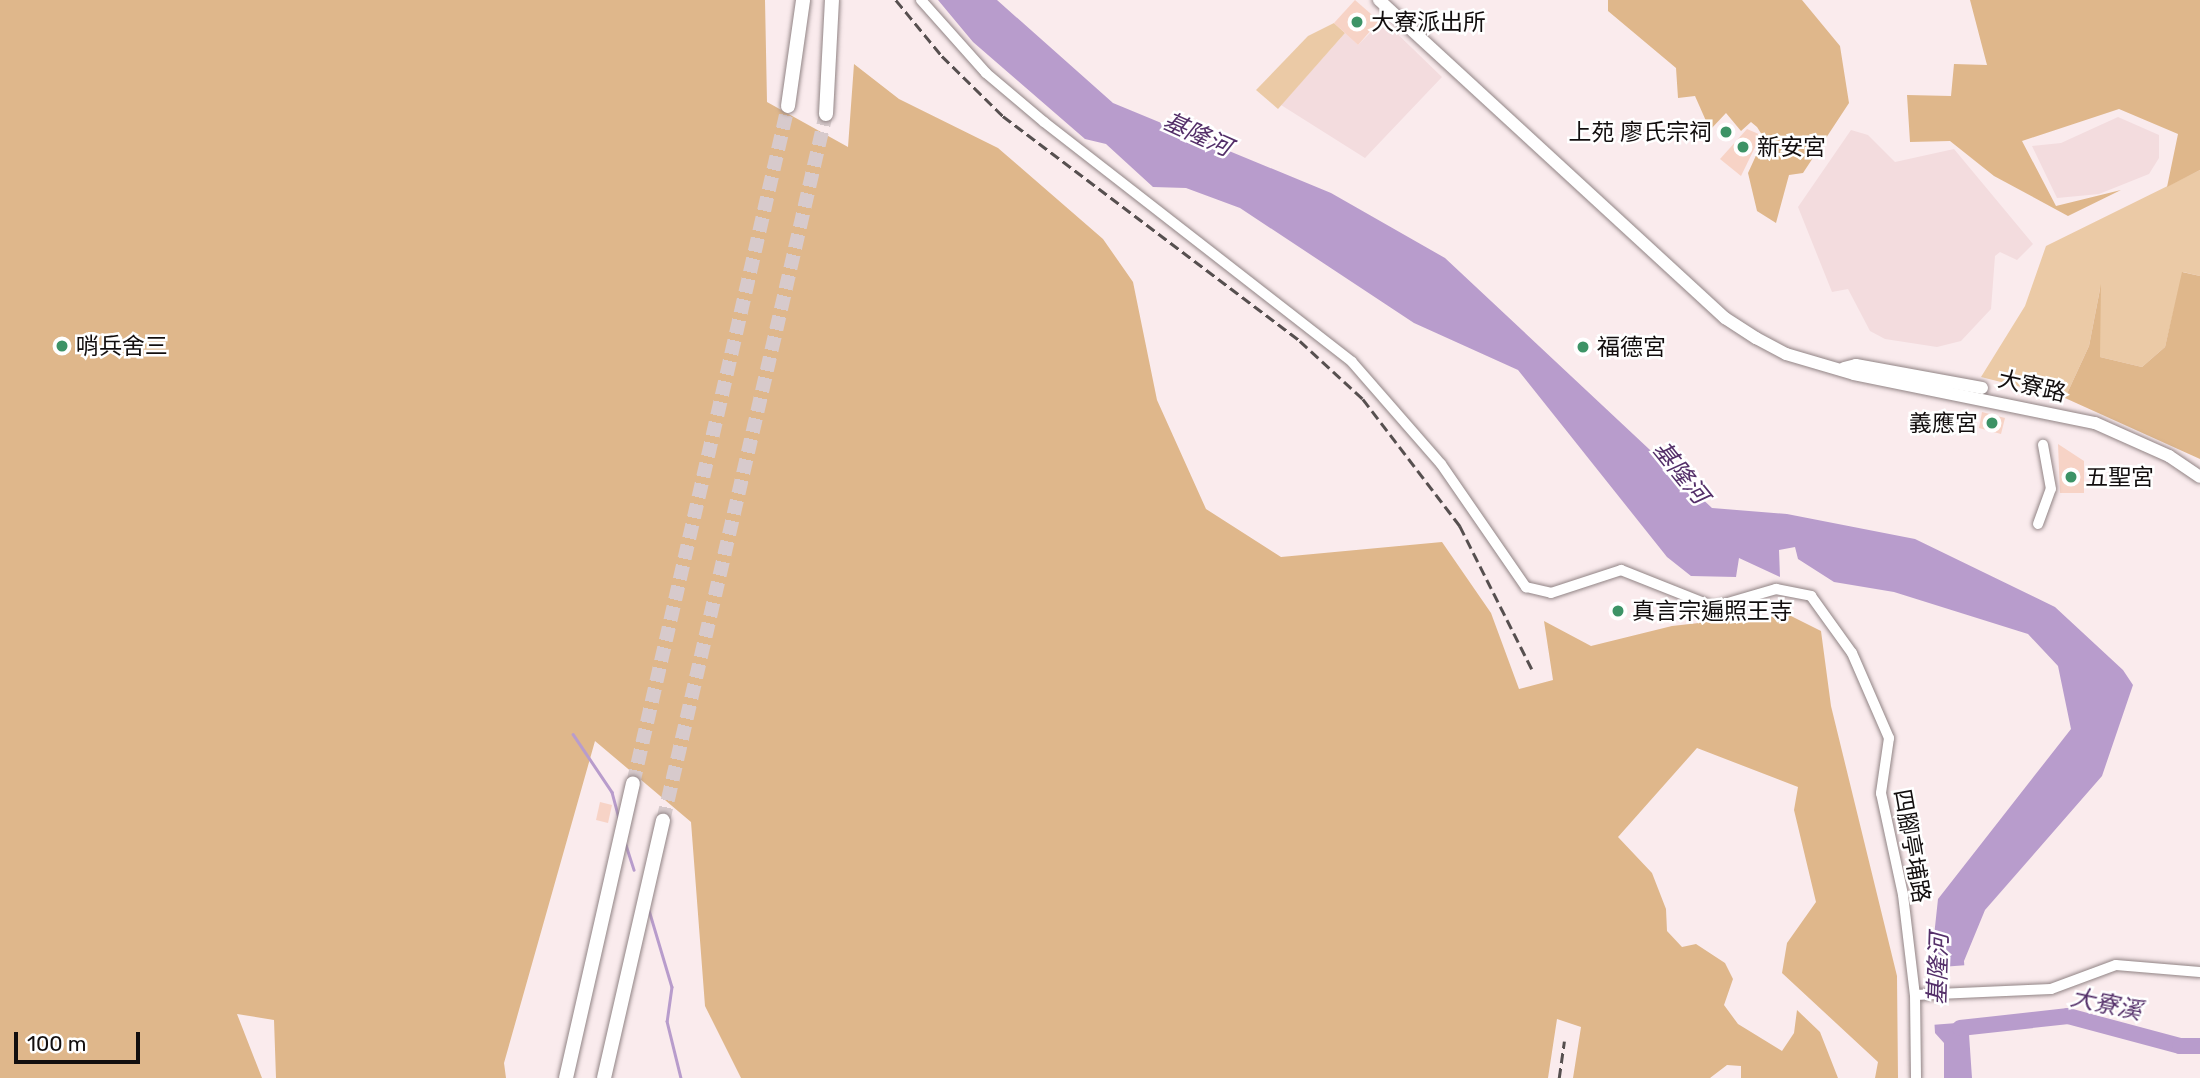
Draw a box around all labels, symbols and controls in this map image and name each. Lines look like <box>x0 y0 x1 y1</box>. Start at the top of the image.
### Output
place label: 大寮派出所 <box>1371 8 1486 36</box>
marker: 大寮派出所 <box>1349 14 1365 30</box>
water label: 基隆河 <box>1158 107 1236 163</box>
place label: 上苑 廖氏宗祠 <box>1568 118 1712 146</box>
marker: 上苑 廖氏宗祠 <box>1718 124 1734 140</box>
place label: 新安宮 <box>1757 133 1826 161</box>
marker: 新安宮 <box>1735 139 1751 155</box>
place label: 哨兵舍三 <box>76 332 168 360</box>
place label: 福德宮 <box>1597 333 1666 361</box>
marker: 哨兵舍三 <box>54 338 70 354</box>
marker: 福德宮 <box>1575 339 1591 355</box>
street label: 大寮路 <box>1995 365 2069 407</box>
place label: 義應宮 <box>1909 409 1978 437</box>
marker: 義應宮 <box>1984 415 2000 431</box>
water label: 基隆河 <box>1646 436 1714 510</box>
place label: 五聖宮 <box>2085 463 2154 491</box>
marker: 五聖宮 <box>2063 469 2079 485</box>
place label: 真言宗遍照王寺 <box>1632 597 1793 625</box>
marker: 真言宗遍照王寺 <box>1610 603 1626 619</box>
street label: 四腳亭埔路 <box>1888 787 1936 905</box>
water label: 基隆河 <box>1923 933 1955 1005</box>
water label: 大寮溪 <box>2068 983 2144 1027</box>
scale bar <box>18 1018 144 1062</box>
text: 100 m <box>27 1031 86 1056</box>

